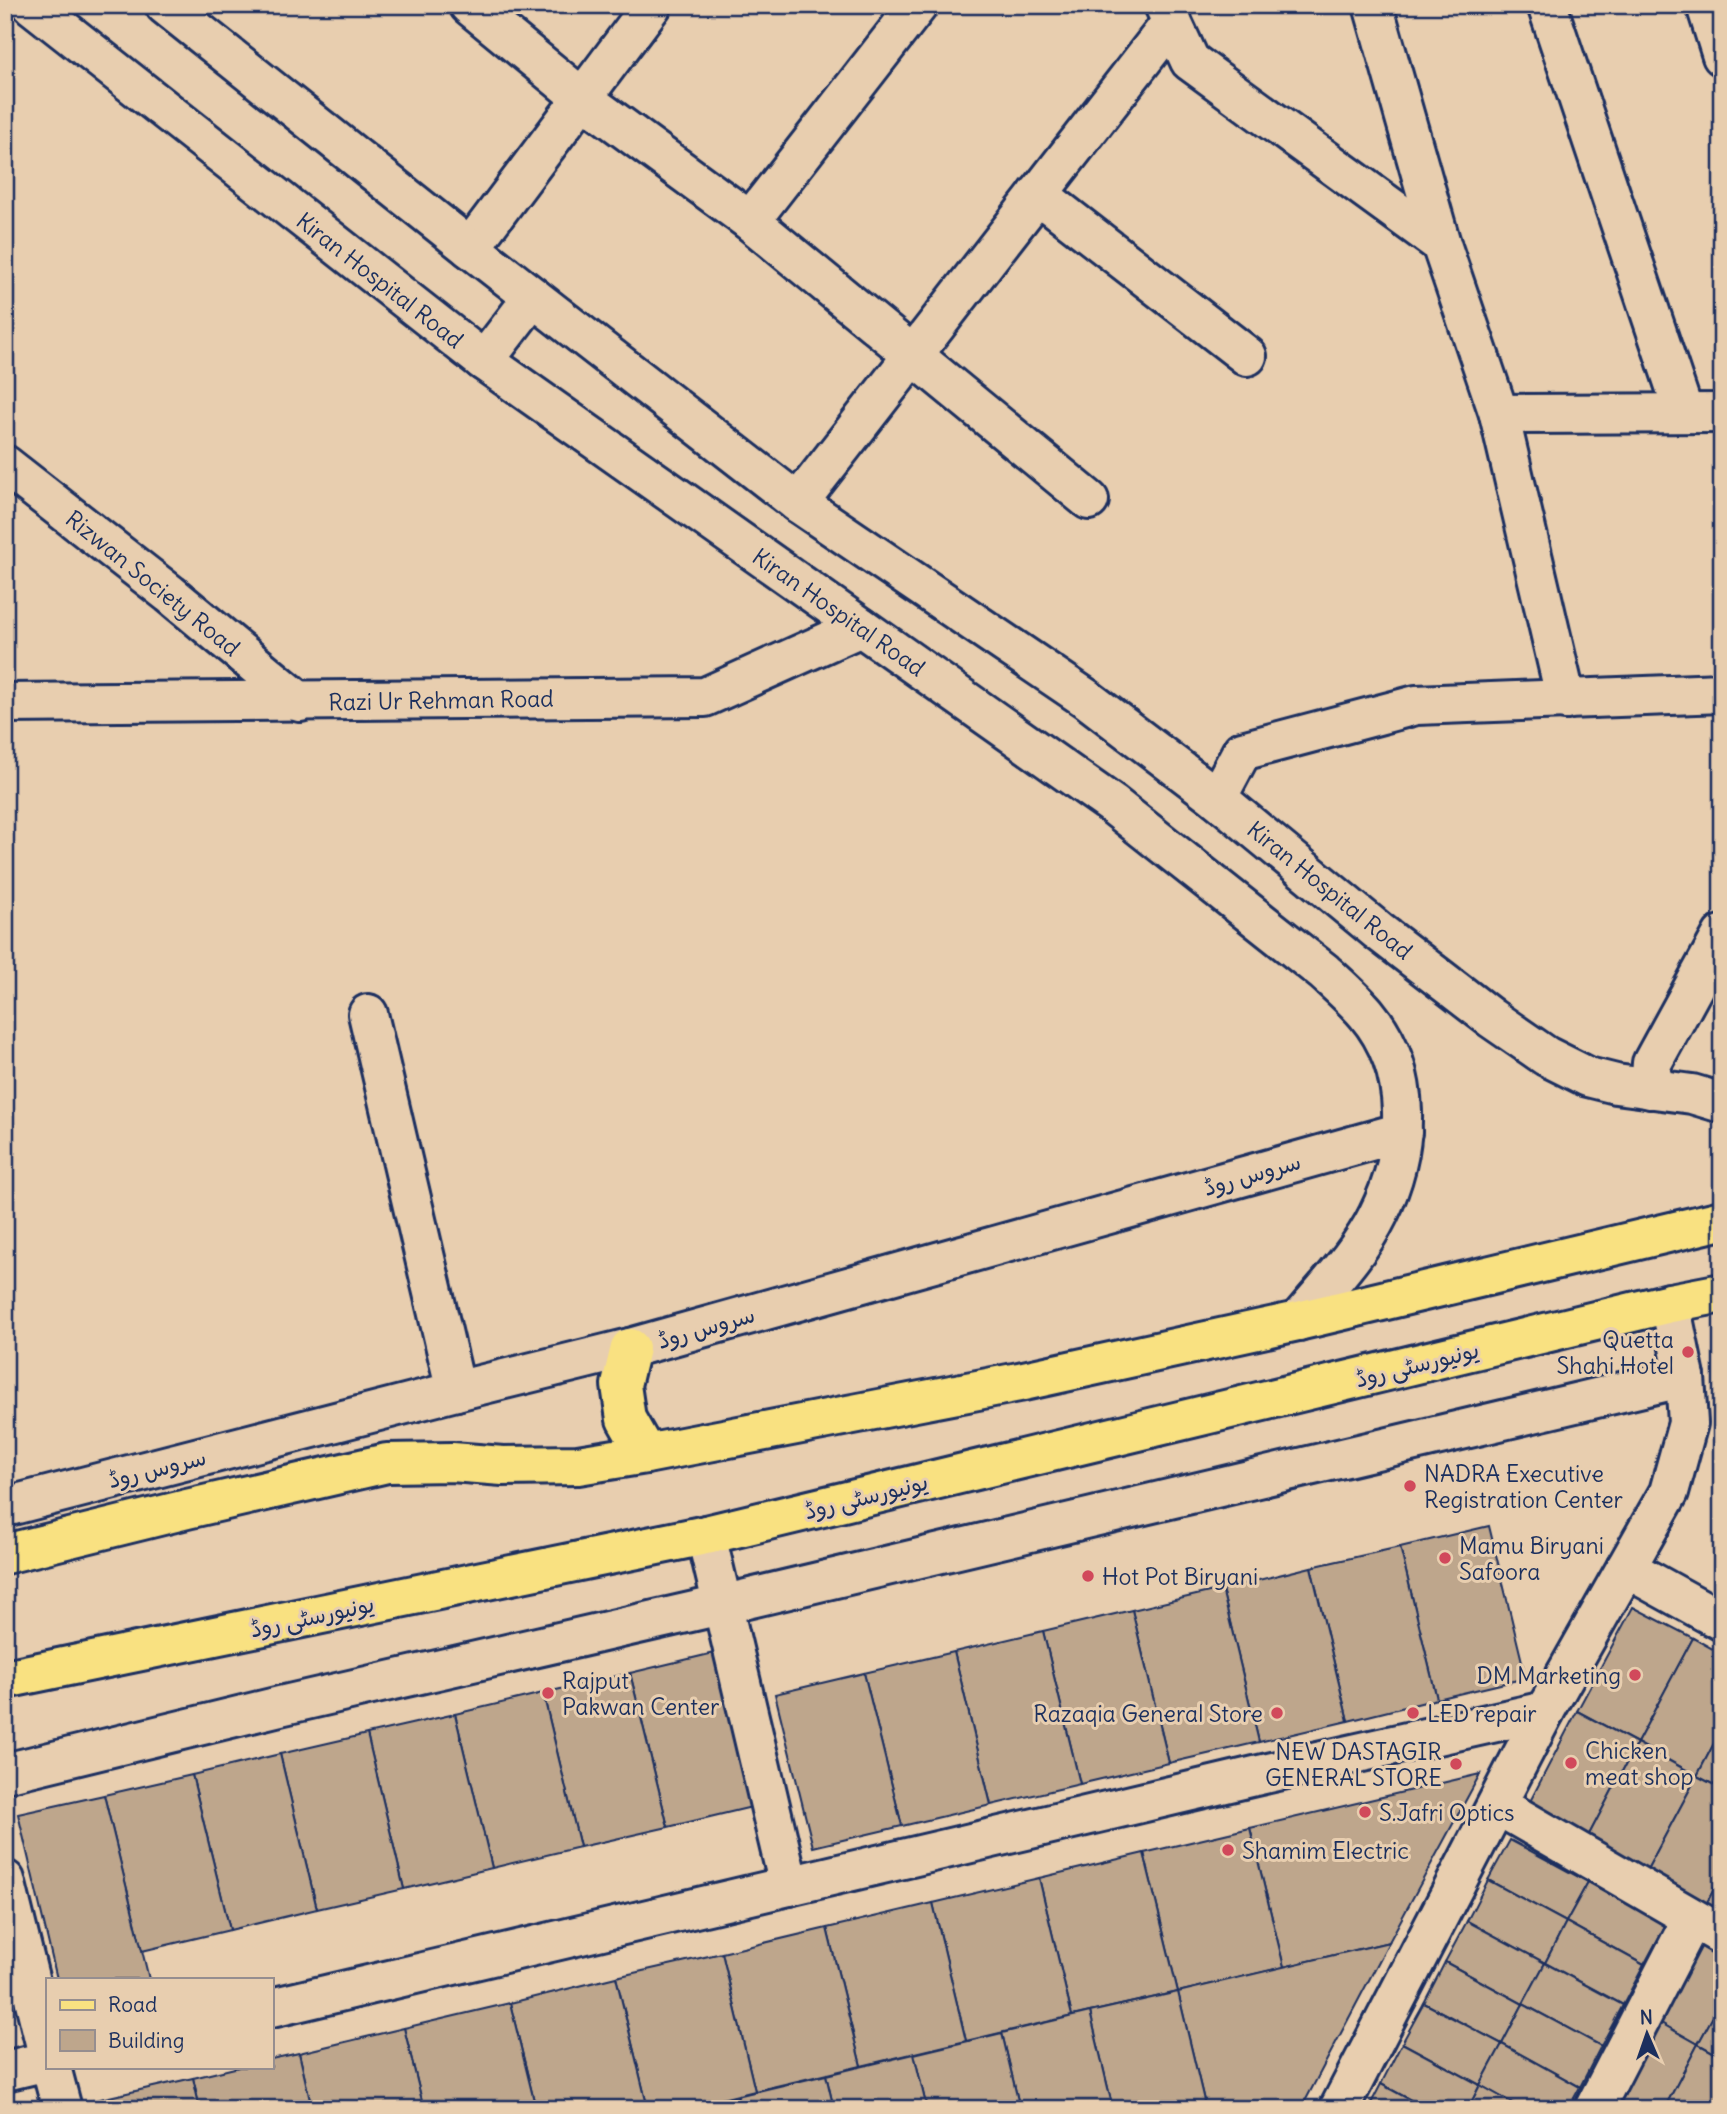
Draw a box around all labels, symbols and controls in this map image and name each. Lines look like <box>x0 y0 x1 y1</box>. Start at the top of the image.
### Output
street label: Kiran Hospital Road <box>291 206 469 354</box>
street label: Rizwan Society Road <box>60 504 246 662</box>
street label: Kiran Hospital Road <box>747 542 931 682</box>
street label: Razi Ur Rehman Road <box>328 684 554 716</box>
street label: Kiran Hospital Road <box>1242 815 1418 965</box>
street label: سروس روڈ <box>1200 1146 1304 1202</box>
street label: سروس روڈ <box>654 1299 758 1355</box>
place label: Quetta Shahi Hotel <box>1557 1325 1674 1380</box>
street label: یونیورسٹی روڈ <box>1352 1335 1482 1394</box>
marker: Quetta Shahi Hotel <box>1680 1344 1696 1360</box>
street label: سروس روڈ <box>105 1442 209 1494</box>
place label: NADRA Executive Registration Center <box>1424 1459 1624 1514</box>
street label: یونیورسٹی روڈ <box>801 1467 931 1526</box>
marker: NADRA Executive Registration Center <box>1402 1478 1418 1494</box>
place label: Mamu Biryani Safoora <box>1459 1531 1604 1586</box>
marker: Mamu Biryani Safoora <box>1437 1550 1453 1566</box>
place label: Hot Pot Biryani <box>1102 1562 1258 1591</box>
marker: Hot Pot Biryani <box>1080 1568 1096 1584</box>
street label: یونیورسٹی روڈ <box>247 1589 377 1644</box>
place label: DM Marketing <box>1477 1661 1621 1690</box>
place label: Rajput Pakwan Center <box>562 1666 720 1721</box>
marker: DM Marketing <box>1627 1667 1643 1683</box>
marker: Rajput Pakwan Center <box>540 1685 556 1701</box>
place label: Razaqia General Store <box>1033 1699 1263 1728</box>
place label: LED repair <box>1427 1699 1537 1728</box>
marker: Razaqia General Store <box>1269 1705 1285 1721</box>
marker: LED repair <box>1405 1705 1421 1721</box>
place label: Chicken meat shop <box>1585 1736 1694 1791</box>
place label: NEW DASTAGIR GENERAL STORE <box>1265 1737 1442 1792</box>
marker: Chicken meat shop <box>1563 1755 1579 1771</box>
marker: NEW DASTAGIR GENERAL STORE <box>1448 1756 1464 1772</box>
place label: S.Jafri Optics <box>1379 1798 1515 1827</box>
marker: S.Jafri Optics <box>1357 1804 1373 1820</box>
place label: Shamim Electric <box>1242 1836 1409 1865</box>
marker: Shamim Electric <box>1220 1842 1236 1858</box>
legend <box>46 1978 273 2068</box>
text: Road <box>108 1991 157 2018</box>
north arrow <box>1612 1998 1682 2068</box>
text: N <box>1639 2005 1653 2029</box>
text: Building <box>108 2027 184 2054</box>

